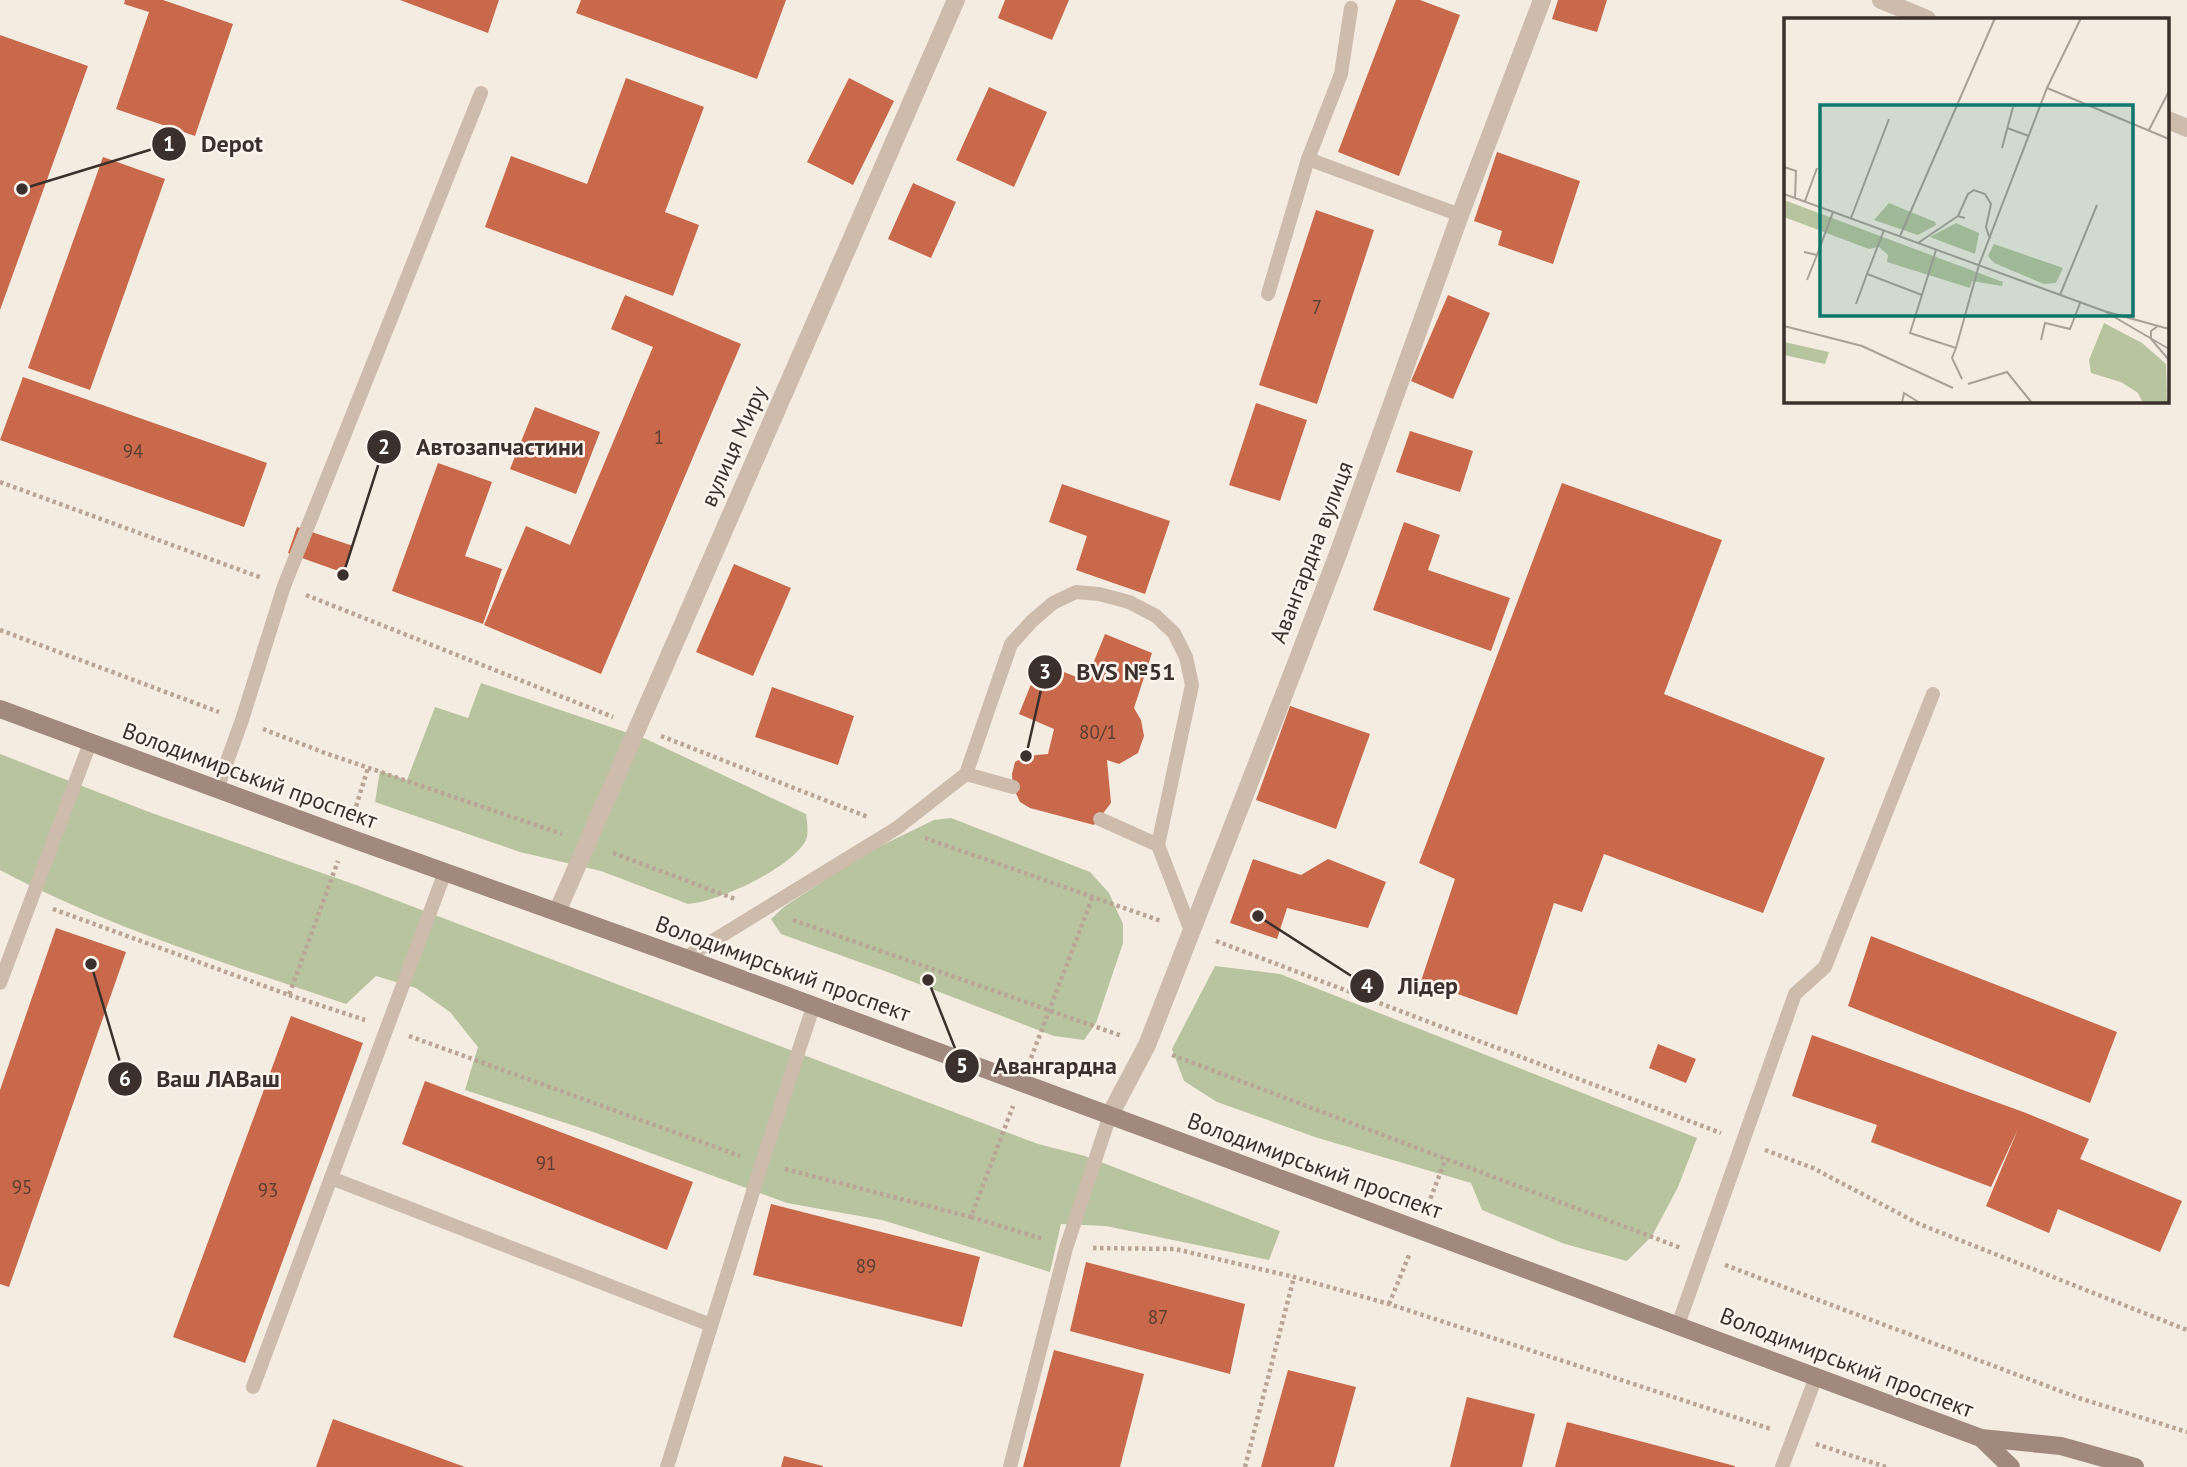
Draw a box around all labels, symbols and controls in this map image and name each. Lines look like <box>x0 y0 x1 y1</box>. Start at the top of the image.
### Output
inset map <box>1784 18 2170 402</box>
callout: Depot <box>152 121 277 166</box>
text: Depot <box>201 128 264 159</box>
text: 1 <box>163 130 175 157</box>
house number: 7 <box>1312 295 1322 319</box>
street label: вулиця Миру <box>693 381 773 511</box>
callout: Автозапчастини <box>367 424 597 469</box>
house number: 1 <box>654 425 664 449</box>
text: Автозапчастини <box>416 431 584 462</box>
text: 2 <box>378 433 390 460</box>
house number: 94 <box>123 439 143 463</box>
street label: Авангардна вулиця <box>1263 457 1359 647</box>
callout: BVS №51 <box>1028 650 1190 695</box>
text: BVS №51 <box>1076 656 1176 687</box>
text: 3 <box>1039 658 1051 685</box>
street label: Володимирський проспект <box>119 715 382 835</box>
house number: 80/1 <box>1079 720 1117 744</box>
street label: Володимирський проспект <box>652 908 915 1028</box>
callout: Лідер <box>1349 963 1472 1008</box>
text: Лідер <box>1397 970 1458 1001</box>
text: 4 <box>1361 972 1373 999</box>
callout: Авангардна <box>945 1043 1131 1088</box>
text: Авангардна <box>993 1050 1117 1081</box>
text: 5 <box>956 1052 968 1079</box>
callout: Ваш ЛАВаш <box>107 1056 294 1101</box>
text: Ваш ЛАВаш <box>156 1063 280 1094</box>
text: 6 <box>119 1065 131 1092</box>
street label: Володимирський проспект <box>1184 1105 1447 1225</box>
house number: 91 <box>536 1151 556 1175</box>
house number: 95 <box>12 1175 32 1199</box>
house number: 93 <box>258 1178 278 1202</box>
house number: 89 <box>856 1254 876 1278</box>
street label: Володимирський проспект <box>1716 1300 1979 1424</box>
house number: 87 <box>1148 1305 1168 1329</box>

